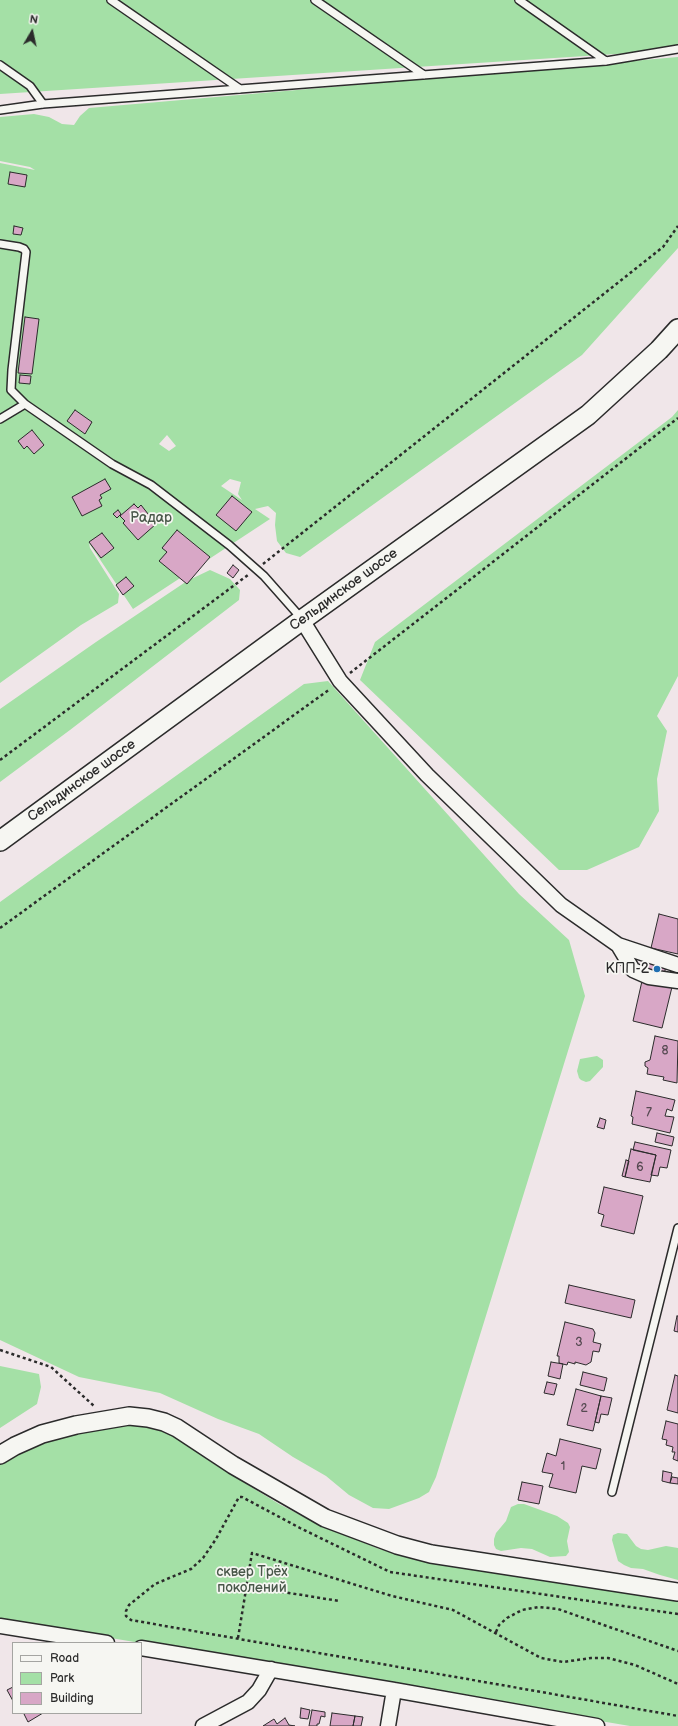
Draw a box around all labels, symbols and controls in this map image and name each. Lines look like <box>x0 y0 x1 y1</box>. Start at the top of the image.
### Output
north arrow <box>12 12 52 52</box>
text: N <box>29 13 39 27</box>
park label: Радар <box>130 510 172 526</box>
street label: Сельдинское шоссе <box>287 545 401 635</box>
street label: Сельдинское шоссе <box>25 736 139 826</box>
place label: КПП-2 <box>606 961 649 977</box>
marker: КПП-2 <box>652 964 662 974</box>
house number: 8 <box>662 1044 668 1058</box>
house number: 7 <box>646 1106 652 1120</box>
house number: 6 <box>636 1161 644 1175</box>
house number: 3 <box>575 1336 583 1350</box>
house number: 2 <box>580 1402 588 1416</box>
house number: 1 <box>561 1460 565 1474</box>
park label: сквер Трёх поколений <box>216 1564 288 1596</box>
legend <box>12 1642 142 1714</box>
text: Road <box>50 1651 79 1666</box>
text: Park <box>50 1671 74 1686</box>
text: Building <box>50 1691 94 1706</box>

